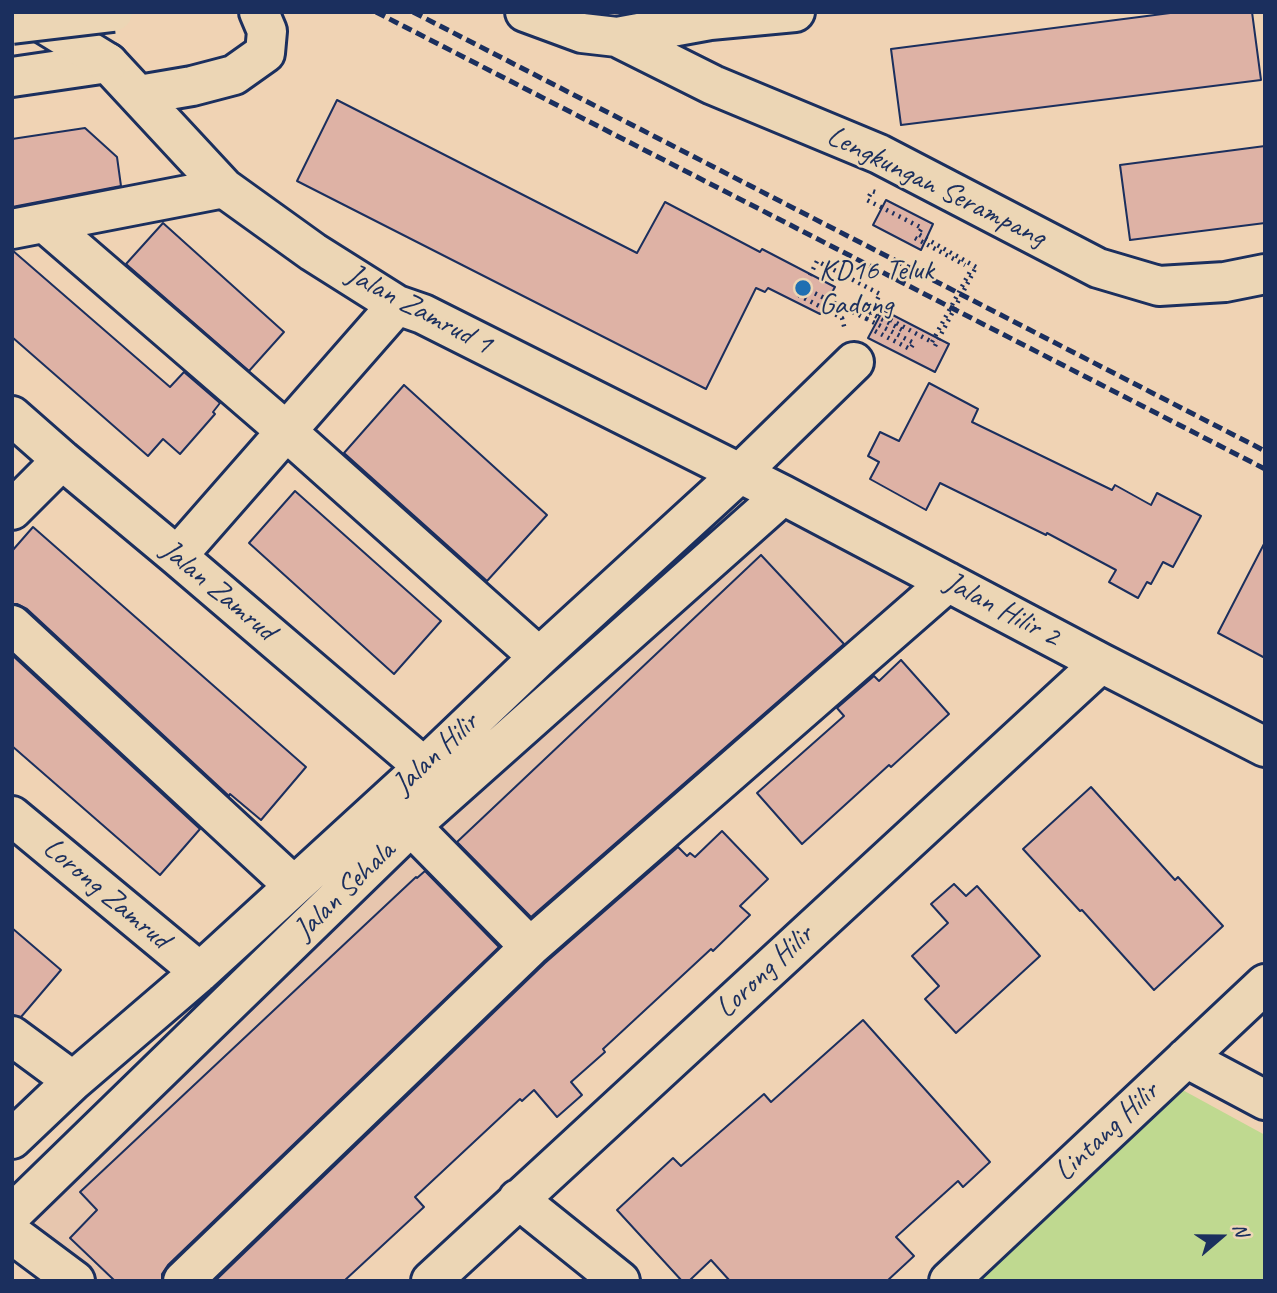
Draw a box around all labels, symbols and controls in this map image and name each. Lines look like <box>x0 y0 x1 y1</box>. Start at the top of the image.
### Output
street label: Lengkungan Serampang <box>821 119 1051 255</box>
place label: KD16 Teluk Gadong <box>819 253 934 324</box>
street label: Jalan Zamrud 1 <box>340 257 498 363</box>
marker: KD16 Teluk Gadong <box>793 278 813 298</box>
street label: Jalan Zamrud <box>153 533 283 649</box>
street label: Jalan Hilir 2 <box>938 565 1066 655</box>
street label: Jalan Hilir <box>386 705 486 803</box>
street label: Lorong Zamrud <box>35 830 177 958</box>
street label: Jalan Sehala <box>287 834 403 948</box>
street label: Lorong Hilir <box>709 918 821 1026</box>
street label: Lintang Hilir <box>1047 1075 1167 1189</box>
north arrow <box>1186 1202 1256 1272</box>
text: N <box>1227 1220 1254 1239</box>

